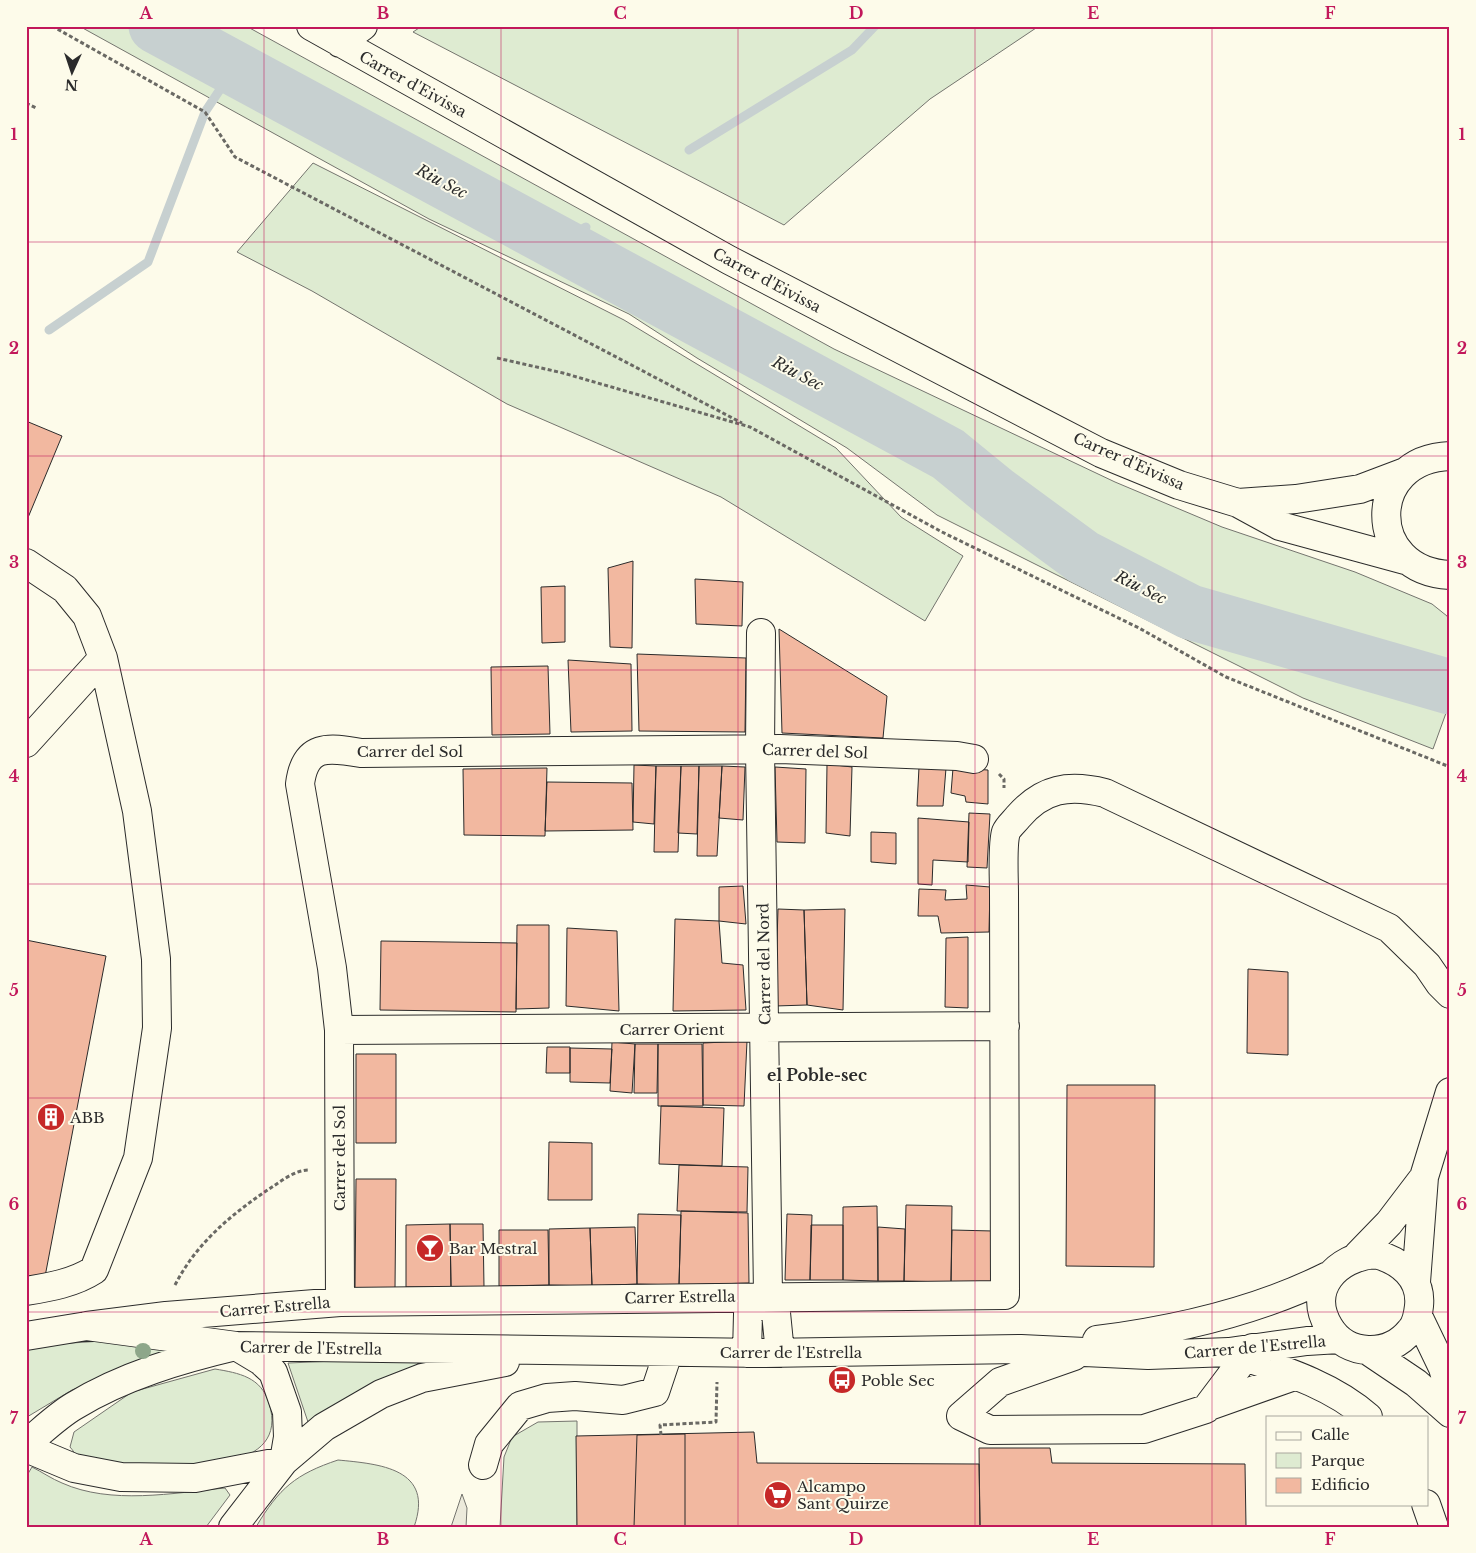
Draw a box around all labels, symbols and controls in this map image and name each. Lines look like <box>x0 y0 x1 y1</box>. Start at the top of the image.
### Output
text: A <box>139 3 154 23</box>
text: B <box>377 3 390 23</box>
text: C <box>613 3 627 23</box>
text: D <box>849 3 863 23</box>
text: E <box>1087 3 1099 23</box>
text: F <box>1324 3 1336 23</box>
street label: Carrer d'Eivissa <box>356 47 471 122</box>
north arrow <box>48 48 98 98</box>
text: N <box>64 76 78 94</box>
text: 1 <box>11 124 18 144</box>
text: 1 <box>1459 124 1466 144</box>
water label: Riu Sec <box>412 159 471 203</box>
street label: Carrer d'Eivissa <box>710 244 825 317</box>
text: 2 <box>9 338 19 358</box>
text: 2 <box>1457 338 1467 358</box>
water label: Riu Sec <box>768 351 827 395</box>
street label: Carrer d'Eivissa <box>1070 428 1188 494</box>
text: 3 <box>9 552 19 572</box>
text: 3 <box>1457 552 1467 572</box>
water label: Riu Sec <box>1111 565 1170 608</box>
street label: Carrer del Sol <box>761 740 869 762</box>
street label: Carrer del Sol <box>357 742 463 761</box>
text: 4 <box>9 766 19 786</box>
text: 4 <box>1457 766 1467 786</box>
street label: Carrer del Nord <box>753 903 775 1025</box>
text: 5 <box>9 980 19 1000</box>
text: 5 <box>1457 980 1467 1000</box>
street label: Carrer Orient <box>619 1020 725 1039</box>
district label: el Poble-sec <box>767 1065 867 1085</box>
building icon: ABB <box>36 1102 66 1132</box>
street label: Carrer del Sol <box>330 1105 349 1211</box>
place label: ABB <box>69 1108 105 1127</box>
text: 6 <box>9 1194 20 1214</box>
text: 6 <box>1457 1194 1468 1214</box>
bar icon: Bar Mestral <box>415 1233 445 1263</box>
place label: Bar Mestral <box>449 1239 537 1258</box>
street label: Carrer Estrella <box>624 1287 736 1307</box>
street label: Carrer Estrella <box>219 1293 332 1321</box>
street label: Carrer de l'Estrella <box>1183 1331 1327 1363</box>
street label: Carrer de l'Estrella <box>240 1337 383 1359</box>
street label: Carrer de l'Estrella <box>720 1343 863 1362</box>
bus stop icon: Poble Sec <box>827 1365 857 1395</box>
place label: Poble Sec <box>861 1371 935 1390</box>
text: 7 <box>10 1408 19 1428</box>
text: 7 <box>1458 1408 1467 1428</box>
legend <box>1266 1416 1428 1506</box>
text: Calle <box>1311 1425 1350 1444</box>
text: Parque <box>1311 1451 1365 1470</box>
text: Edificio <box>1311 1475 1370 1494</box>
place label: Alcampo Sant Quirze <box>796 1477 889 1513</box>
supermarket icon: Alcampo Sant Quirze <box>763 1480 793 1510</box>
text: A <box>139 1529 154 1549</box>
text: B <box>377 1529 390 1549</box>
text: C <box>613 1529 627 1549</box>
text: D <box>849 1529 863 1549</box>
text: E <box>1087 1529 1099 1549</box>
text: F <box>1324 1529 1336 1549</box>

